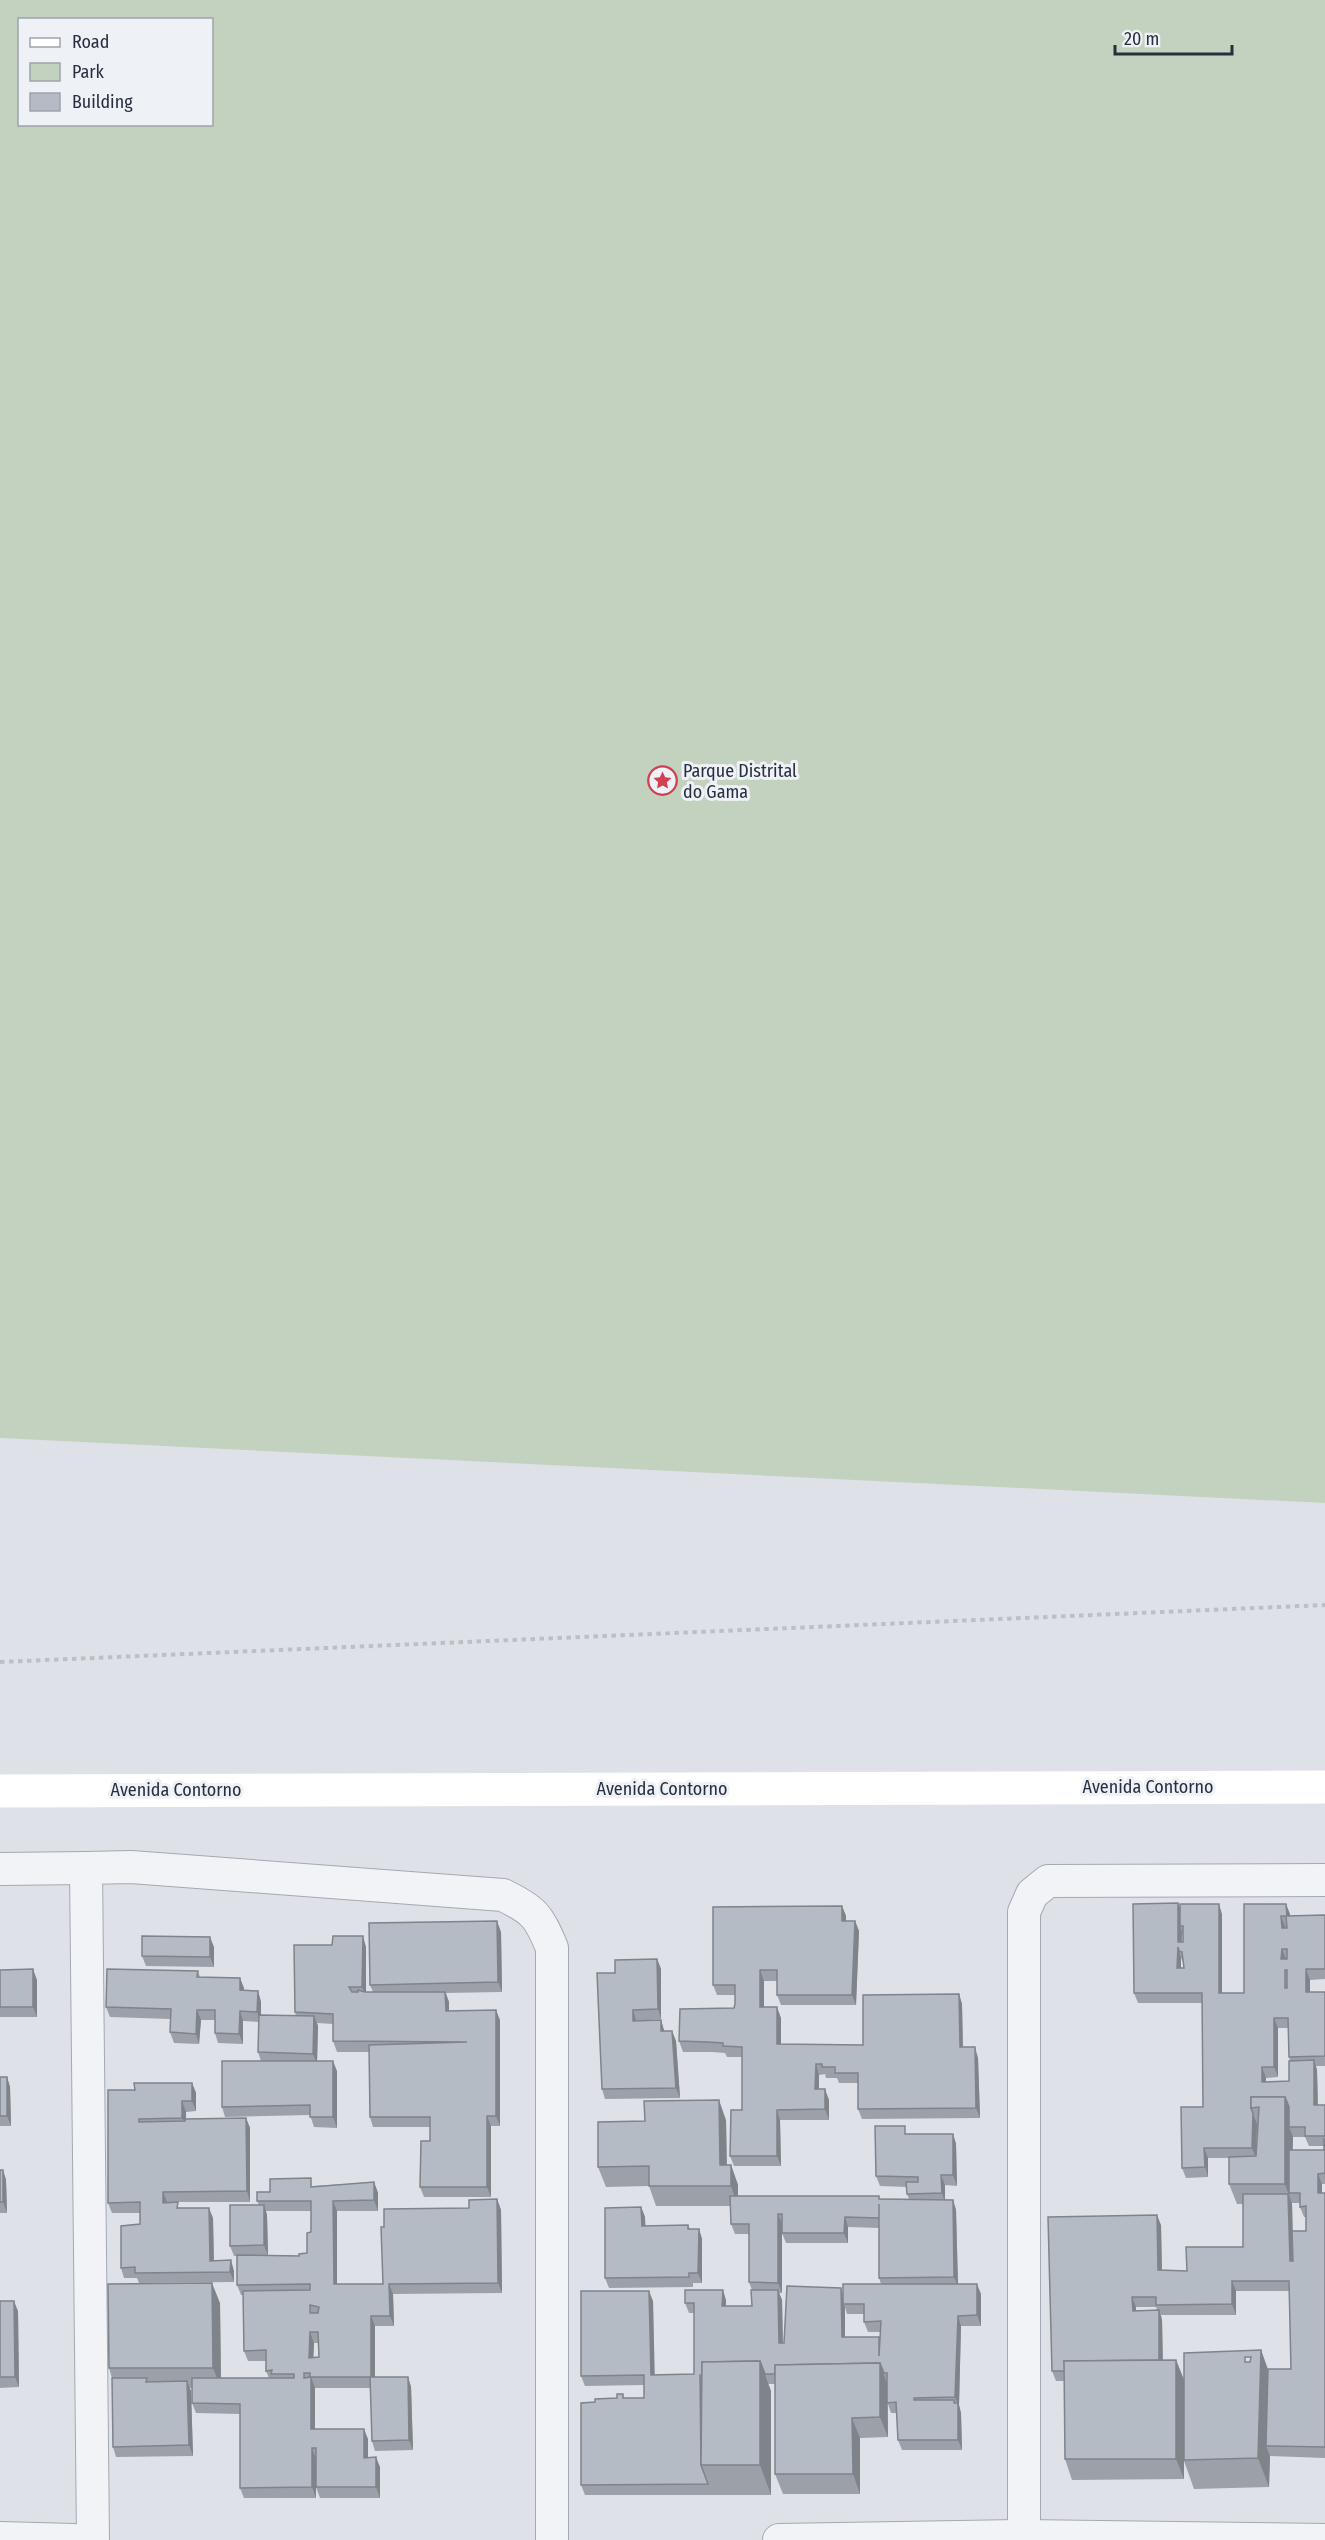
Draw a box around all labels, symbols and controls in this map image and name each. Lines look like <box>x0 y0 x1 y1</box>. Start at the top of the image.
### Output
legend <box>18 18 213 126</box>
scale bar <box>1115 18 1232 56</box>
text: 20 m <box>1124 28 1159 50</box>
text: Road <box>72 31 109 53</box>
text: Park <box>72 61 105 83</box>
text: Building <box>72 91 133 113</box>
place label: Parque Distrital do Gama <box>683 760 797 803</box>
place icon: Parque Distrital do Gama <box>646 765 678 797</box>
street label: Avenida Contorno <box>1082 1776 1214 1798</box>
street label: Avenida Contorno <box>596 1778 728 1800</box>
street label: Avenida Contorno <box>110 1779 242 1801</box>

